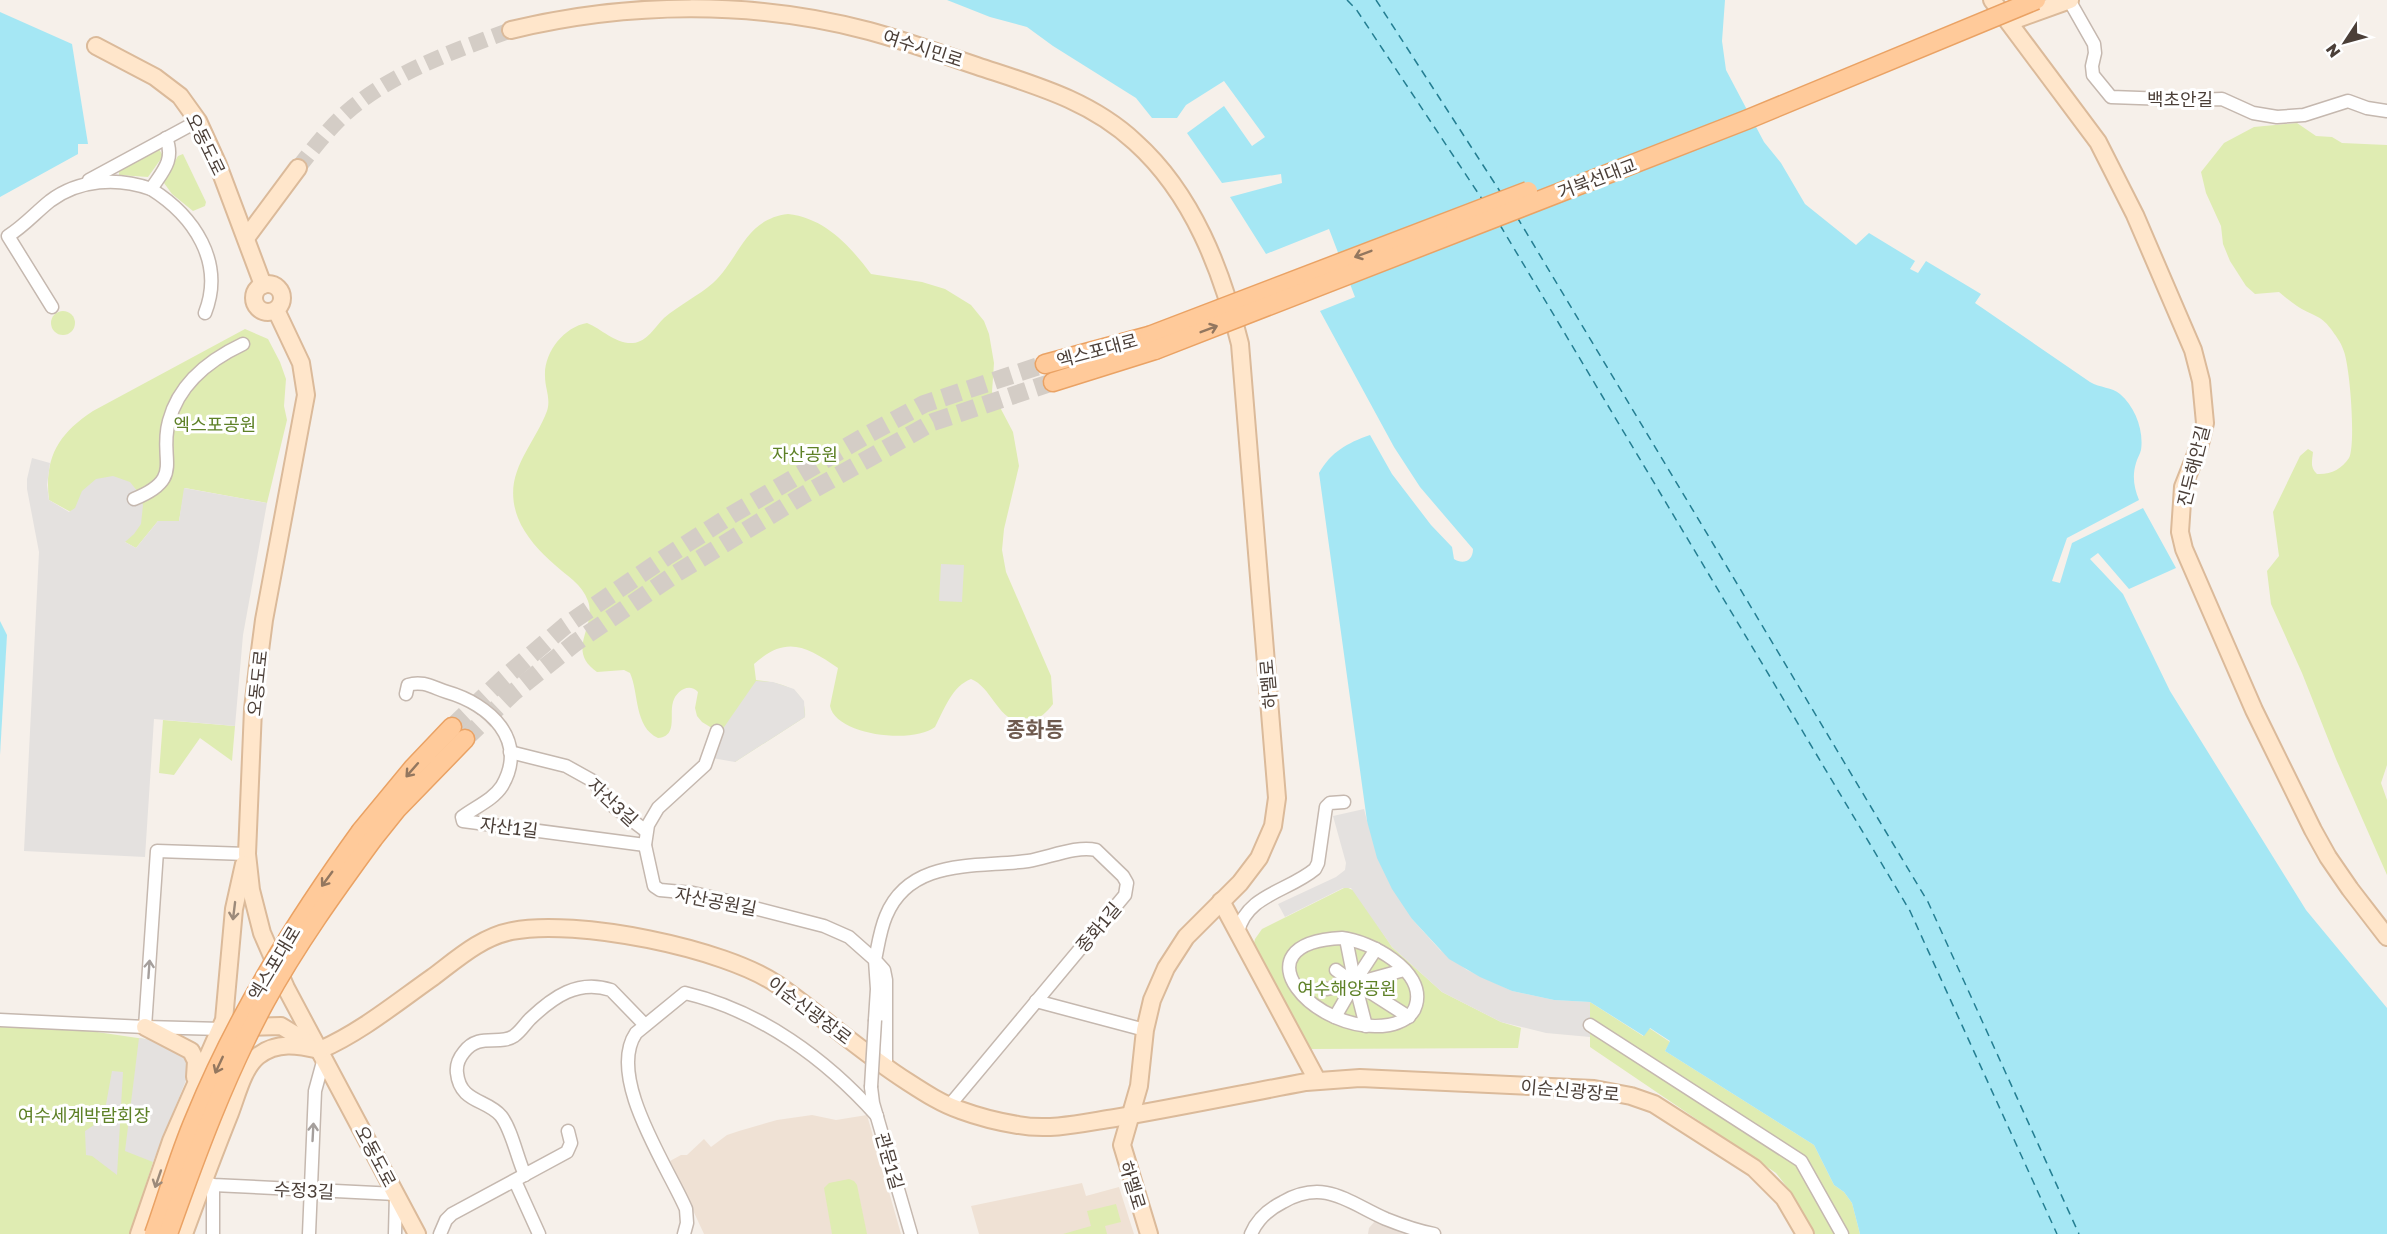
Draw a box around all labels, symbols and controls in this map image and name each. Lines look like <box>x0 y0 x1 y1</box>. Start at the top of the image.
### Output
north arrow <box>2315 12 2375 72</box>
street label: 여수시민로 <box>880 25 966 71</box>
text: N <box>2321 40 2345 62</box>
street label: 백초안길 <box>2147 88 2213 110</box>
street label: 오동도로 <box>182 109 230 179</box>
street label: 거북선대교 <box>1554 153 1640 203</box>
one-way arrow <box>1354 250 1373 261</box>
one-way arrow <box>1199 323 1218 334</box>
street label: 엑스포대로 <box>1054 329 1140 371</box>
park label: 엑스포공원 <box>174 413 256 435</box>
street label: 진두해안길 <box>2172 423 2214 509</box>
park label: 자산공원 <box>772 443 838 465</box>
street label: 오동도로 <box>243 649 271 717</box>
street label: 하멜로 <box>1255 658 1281 710</box>
district label: 종화동 <box>1006 716 1064 742</box>
one-way arrow <box>405 762 419 777</box>
street label: 자산3길 <box>583 773 643 831</box>
street label: 자산1길 <box>479 813 539 841</box>
one-way arrow <box>321 870 333 886</box>
street label: 자산공원길 <box>673 882 759 920</box>
street label: 종화1길 <box>1071 898 1125 956</box>
one-way arrow <box>228 901 239 920</box>
street label: 엑스포대로 <box>243 922 305 1004</box>
one-way arrow <box>144 960 155 979</box>
street label: 이순신광장로 <box>764 971 856 1049</box>
park label: 여수해양공원 <box>1297 977 1397 999</box>
one-way arrow <box>213 1056 225 1074</box>
street label: 이순신광장로 <box>1520 1075 1620 1105</box>
park label: 여수세계박람회장 <box>18 1104 150 1126</box>
one-way arrow <box>308 1122 319 1142</box>
street label: 오동도로 <box>351 1122 401 1190</box>
street label: 관문1길 <box>871 1130 909 1192</box>
street label: 하멜로 <box>1115 1158 1151 1212</box>
one-way arrow <box>151 1169 162 1188</box>
street label: 수정3길 <box>273 1177 335 1203</box>

